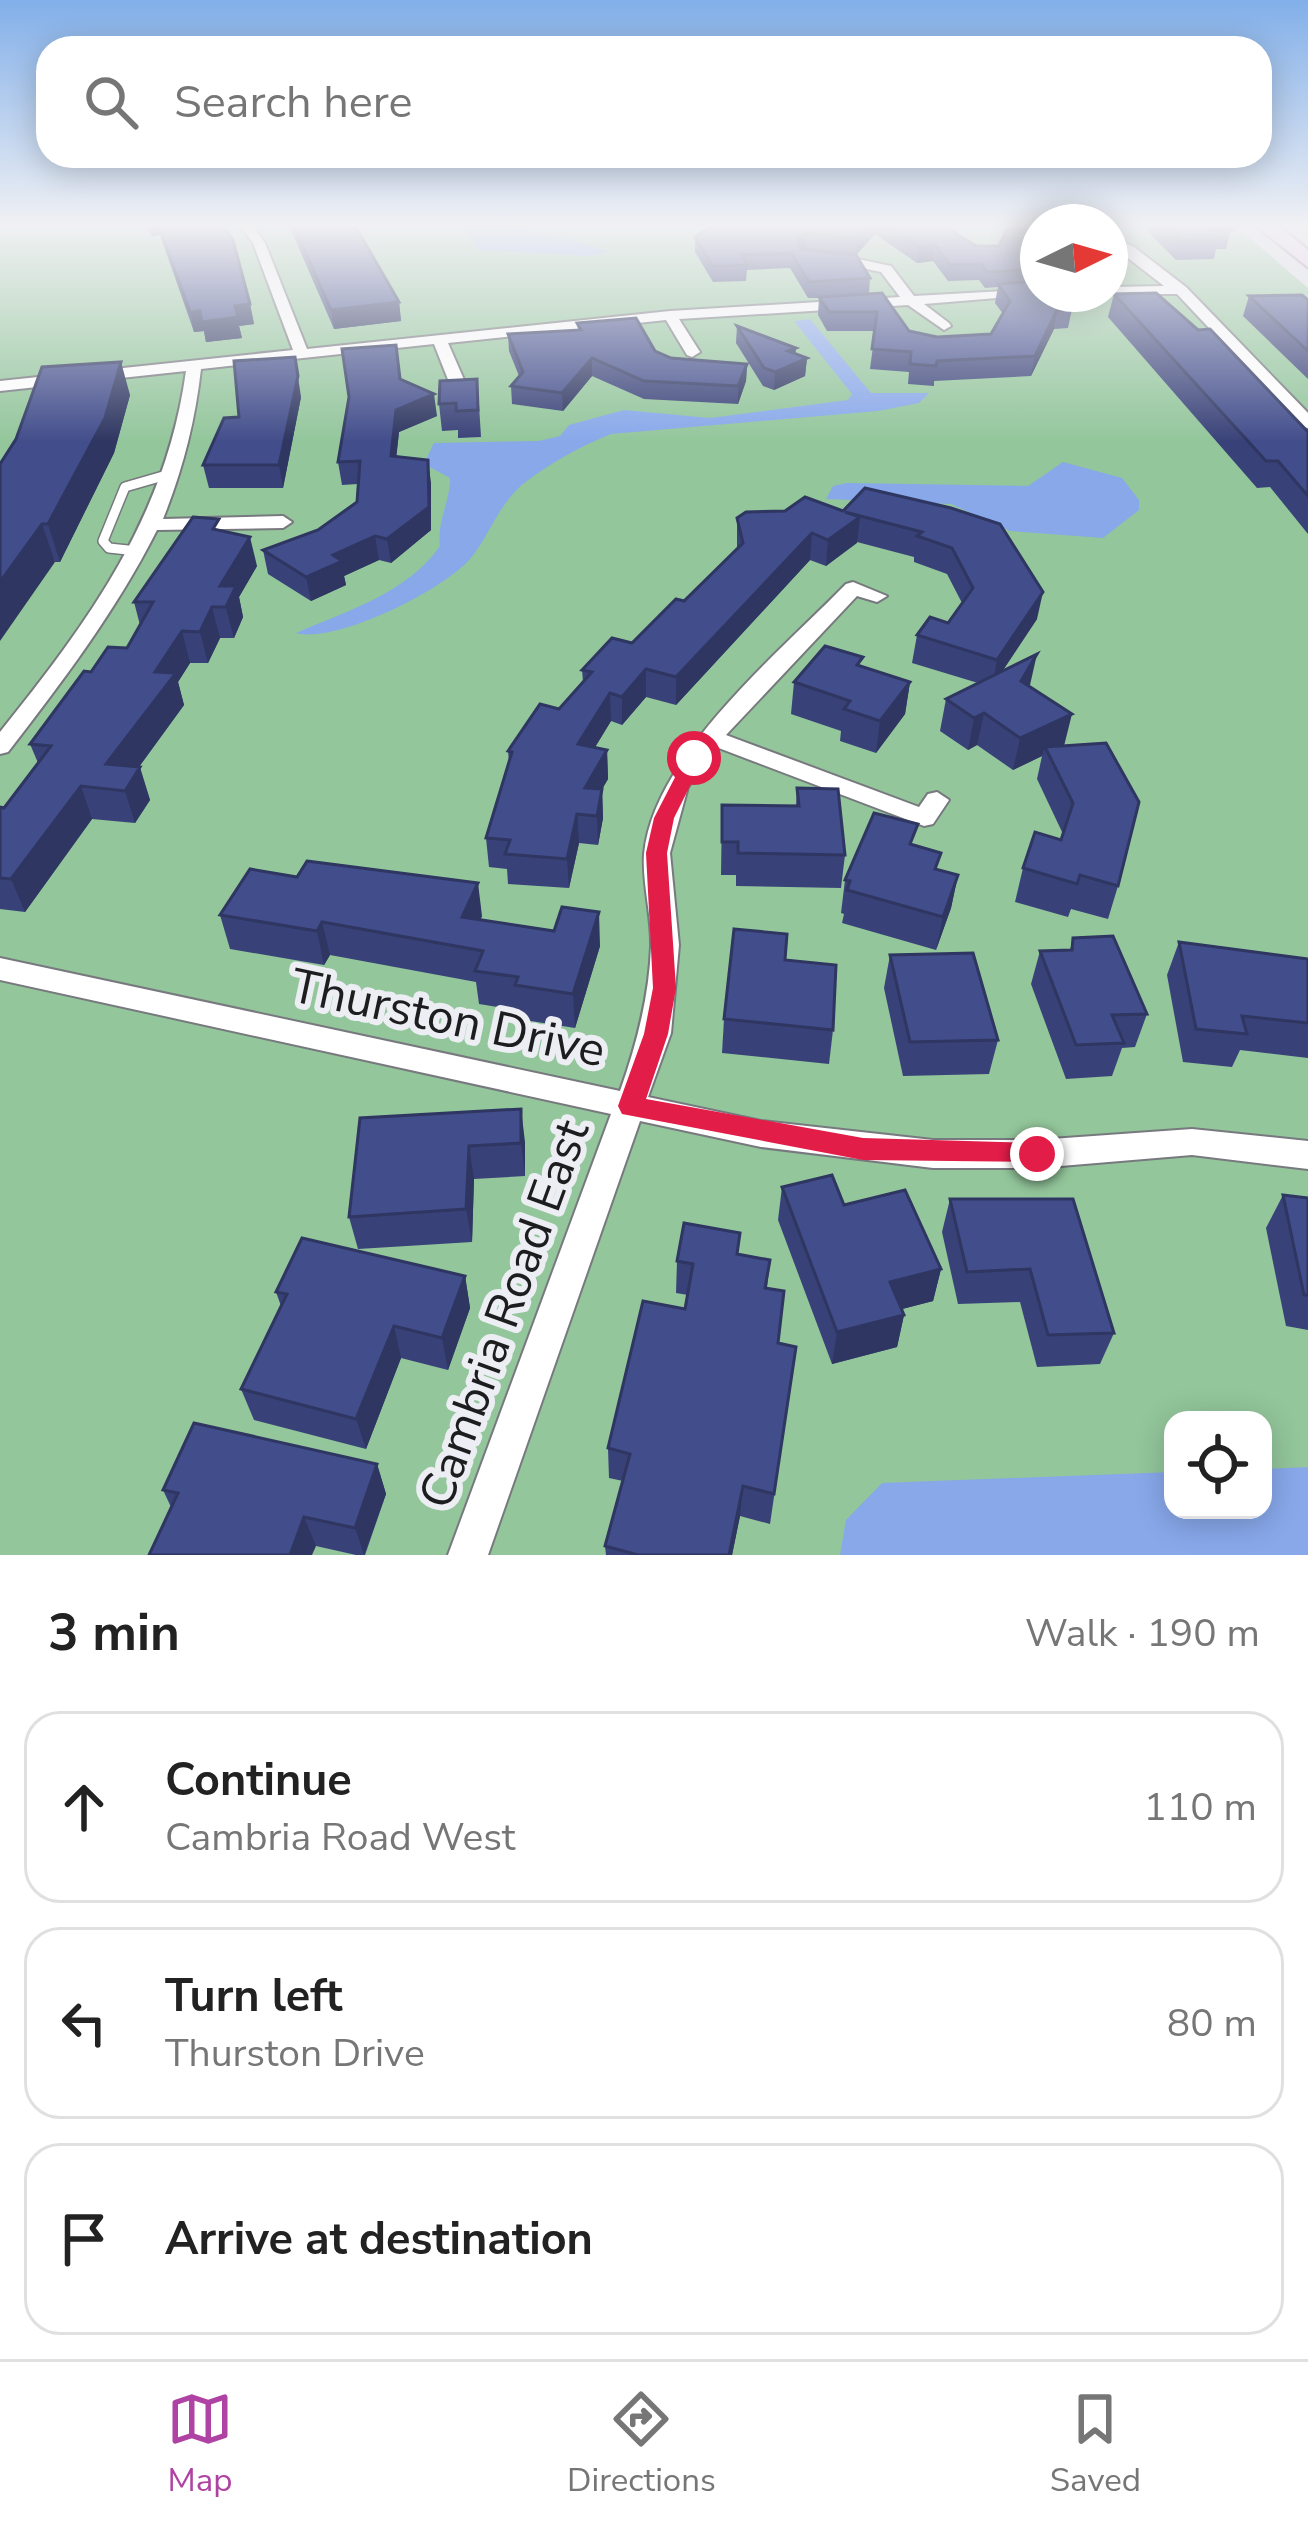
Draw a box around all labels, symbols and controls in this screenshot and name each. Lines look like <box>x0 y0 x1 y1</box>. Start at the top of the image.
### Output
search box <box>36 36 1272 168</box>
icon: search <box>78 69 144 135</box>
text: Search here <box>174 72 413 133</box>
north arrow <box>1020 204 1128 312</box>
route start <box>667 731 721 785</box>
street label: Thurston Drive <box>285 952 611 1084</box>
street label: Cambria Road East <box>403 1109 605 1517</box>
route end <box>1010 1127 1064 1181</box>
map controls <box>1164 1411 1272 1519</box>
button: locate <box>1164 1411 1272 1519</box>
text: 3 min <box>48 1598 180 1668</box>
text: Walk · 190 m <box>1025 1607 1260 1660</box>
text: Continue <box>165 1750 352 1811</box>
icon: ahead <box>51 1774 117 1840</box>
text: 110 m <box>1143 1781 1257 1834</box>
text: Cambria Road West <box>165 1811 515 1864</box>
text: Turn left <box>165 1966 343 2027</box>
icon: left <box>51 1990 117 2056</box>
text: 80 m <box>1167 1997 1257 2050</box>
text: Thurston Drive <box>165 2027 425 2080</box>
icon: arrive <box>51 2206 117 2272</box>
text: Arrive at destination <box>165 2209 593 2270</box>
tab: Map <box>167 2386 233 2503</box>
tab: Directions <box>567 2386 716 2503</box>
tab: Saved <box>1050 2386 1141 2503</box>

